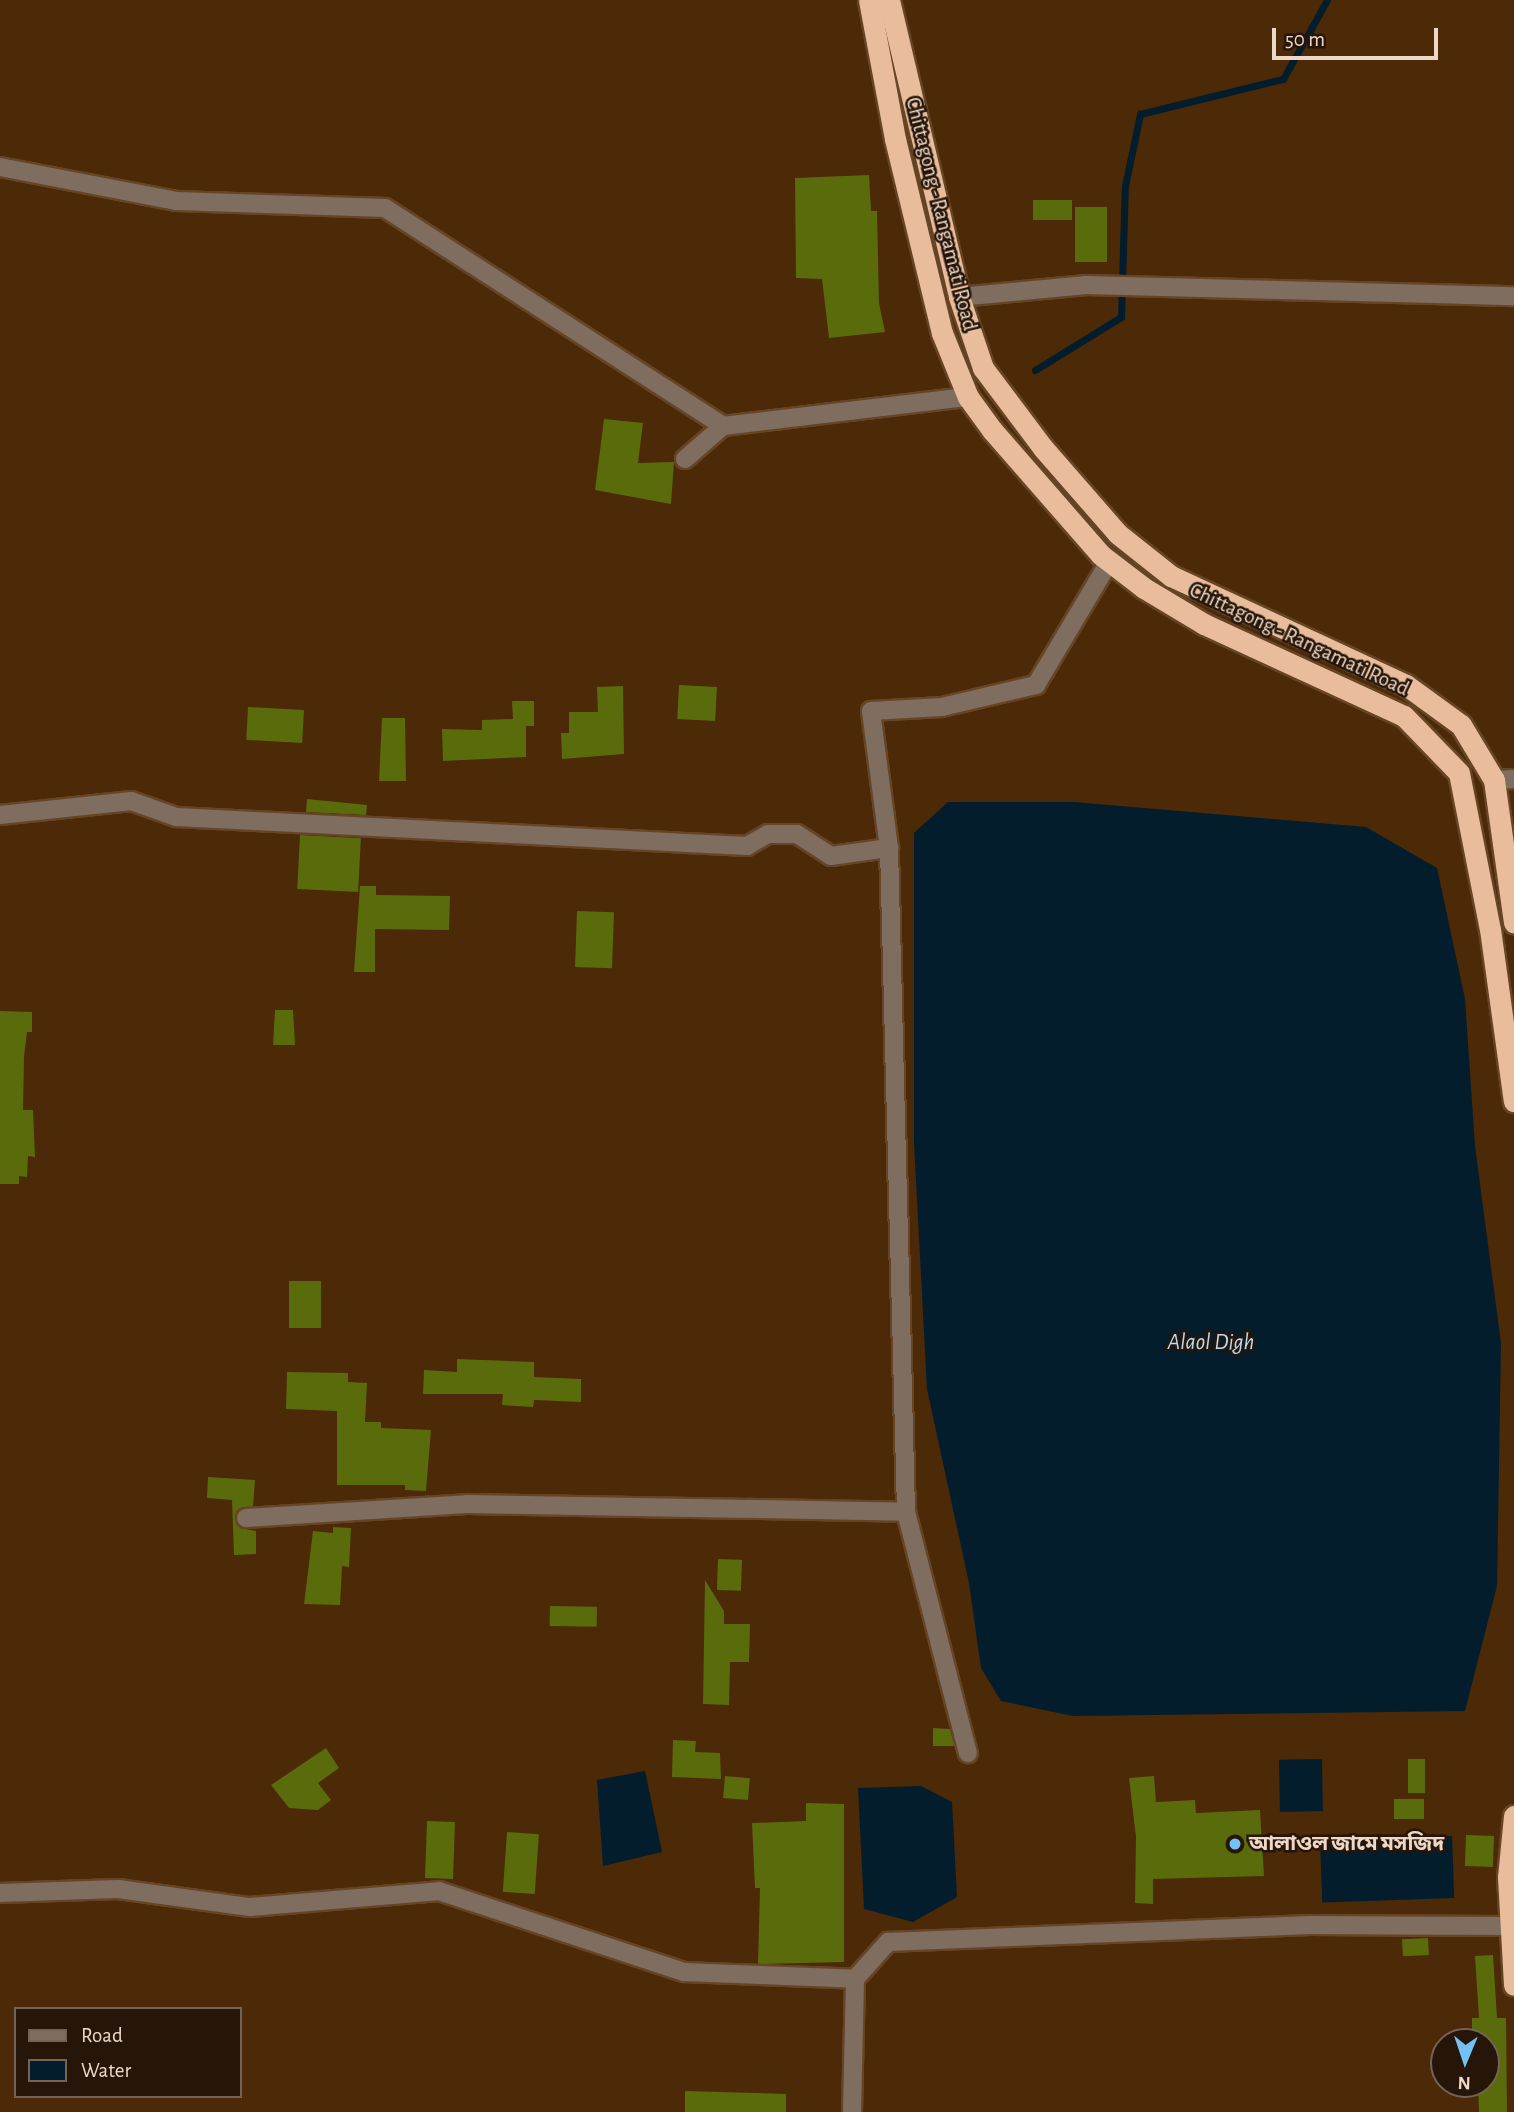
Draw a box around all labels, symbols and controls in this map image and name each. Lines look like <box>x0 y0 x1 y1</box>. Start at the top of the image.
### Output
scale bar <box>1276 14 1442 58</box>
text: 50 m <box>1285 29 1325 50</box>
street label: Chittagong - Rangamati Road <box>900 95 982 333</box>
street label: Chittagong - Rangamati Road <box>1185 578 1413 702</box>
water label: Alaol Digh <box>1168 1329 1254 1357</box>
place label: আলাওল জামে মসজিদ <box>1249 1831 1444 1857</box>
marker: আলাওল জামে মসজিদ <box>1227 1836 1243 1852</box>
legend <box>14 2007 242 2098</box>
text: Road <box>81 2025 123 2046</box>
north arrow <box>1430 2028 1500 2098</box>
text: Water <box>81 2060 131 2081</box>
text: N <box>1457 2073 1471 2092</box>

